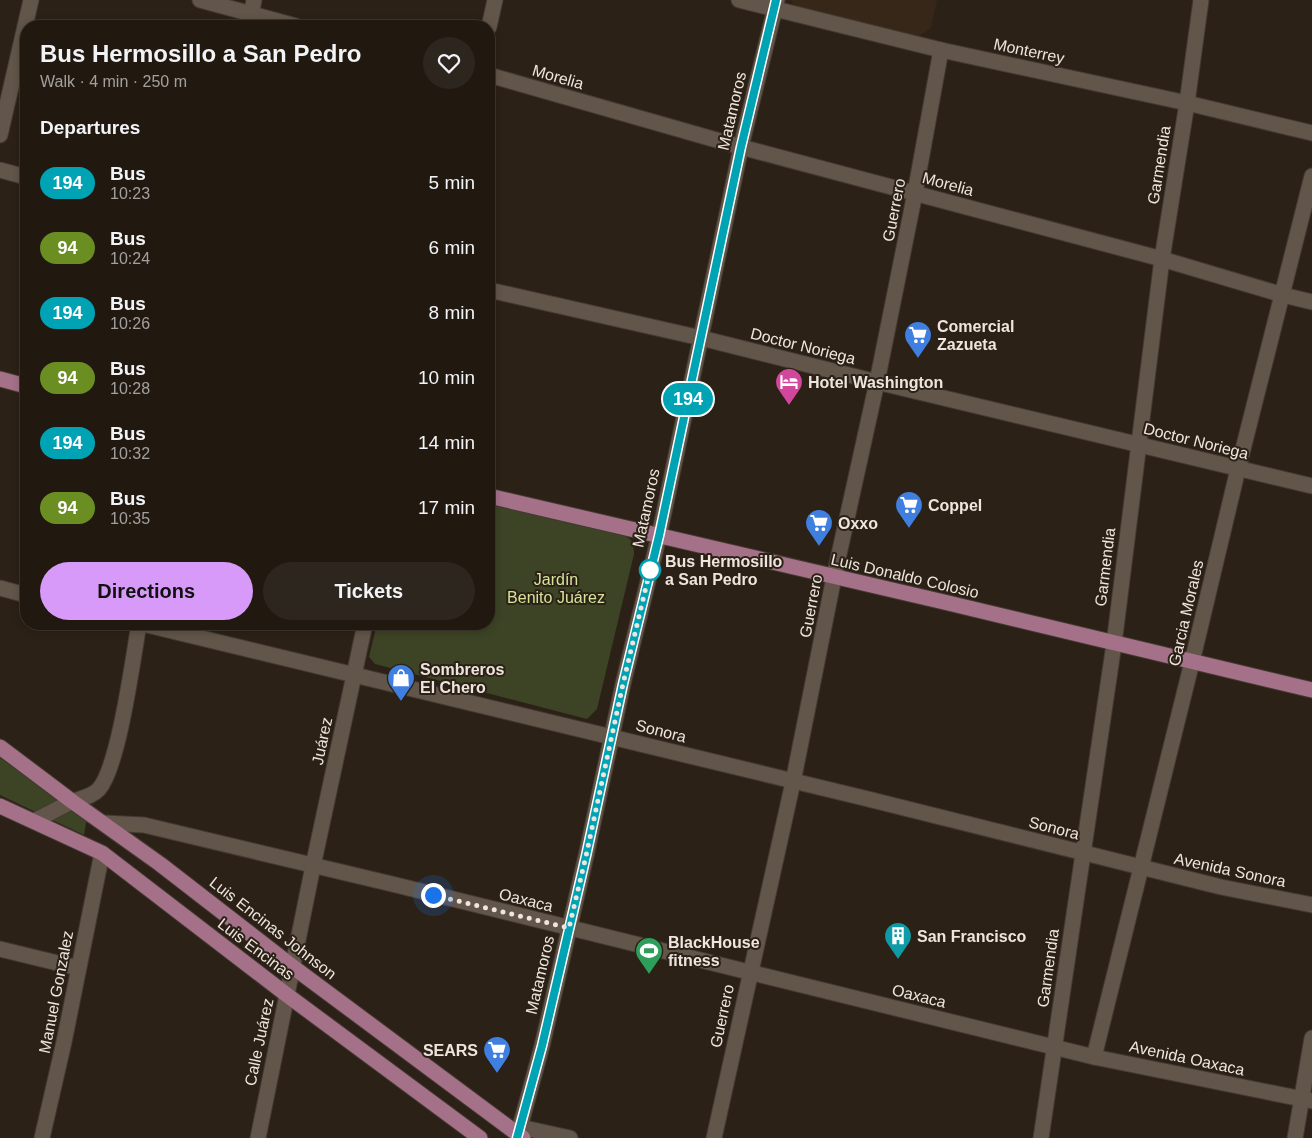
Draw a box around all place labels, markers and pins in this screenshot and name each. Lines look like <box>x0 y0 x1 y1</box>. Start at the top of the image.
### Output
place label: Comercial Zazueta <box>937 318 1014 353</box>
supermarket icon: Comercial Zazueta <box>903 320 933 359</box>
hotel icon: Hotel Washington <box>774 367 804 406</box>
place label: Hotel Washington <box>808 374 943 391</box>
supermarket icon: Coppel <box>894 490 924 529</box>
place label: Coppel <box>928 497 982 514</box>
supermarket icon: Oxxo <box>804 508 834 547</box>
place label: Oxxo <box>838 515 878 532</box>
place label: Bus Hermosillo a San Pedro <box>665 553 783 588</box>
marker: Bus Hermosillo a San Pedro <box>639 559 661 581</box>
place label: Sombreros El Chero <box>420 661 505 696</box>
shop icon: Sombreros El Chero <box>386 663 416 702</box>
building icon: San Francisco <box>883 921 913 960</box>
place label: San Francisco <box>917 928 1027 945</box>
place label: BlackHouse fitness <box>668 934 760 969</box>
sports icon: BlackHouse fitness <box>634 936 664 975</box>
supermarket icon: SEARS <box>482 1035 512 1074</box>
place label: SEARS <box>423 1042 478 1059</box>

